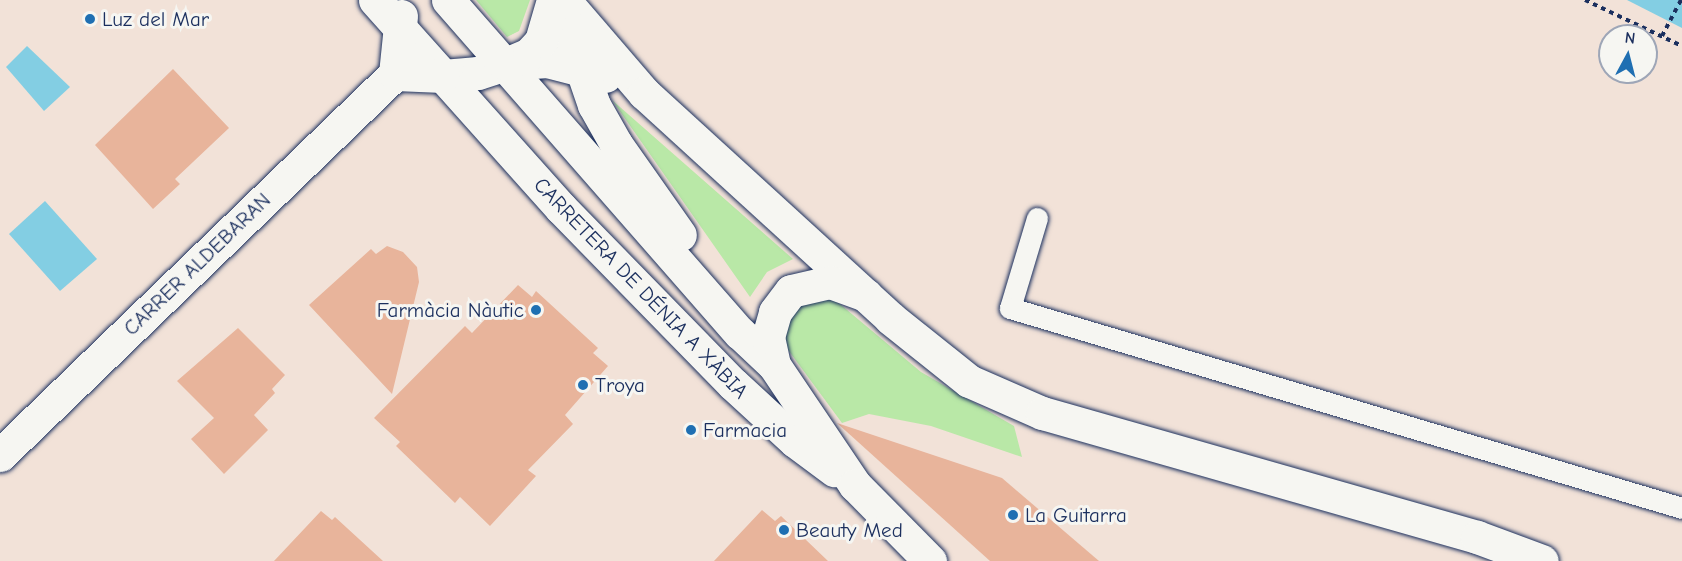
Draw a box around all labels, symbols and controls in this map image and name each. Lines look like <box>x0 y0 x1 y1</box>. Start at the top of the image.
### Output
place label: Luz del Mar <box>102 6 209 32</box>
marker: Luz del Mar <box>83 12 97 26</box>
north arrow <box>1598 24 1658 84</box>
text: N <box>1624 29 1636 48</box>
street label: CARRETERA DE DÉNIA A XÀBIA <box>529 172 753 404</box>
street label: CARRER ALDEBARAN <box>118 187 276 341</box>
place label: Farmàcia Nàutic <box>377 297 524 323</box>
marker: Farmàcia Nàutic <box>529 303 543 317</box>
place label: Troya <box>595 372 645 398</box>
marker: Troya <box>576 378 590 392</box>
place label: Farmacia <box>703 417 787 443</box>
marker: Farmacia <box>684 423 698 437</box>
place label: La Guitarra <box>1025 502 1127 528</box>
marker: La Guitarra <box>1006 508 1020 522</box>
place label: Beauty Med <box>796 517 903 543</box>
marker: Beauty Med <box>777 523 791 537</box>

